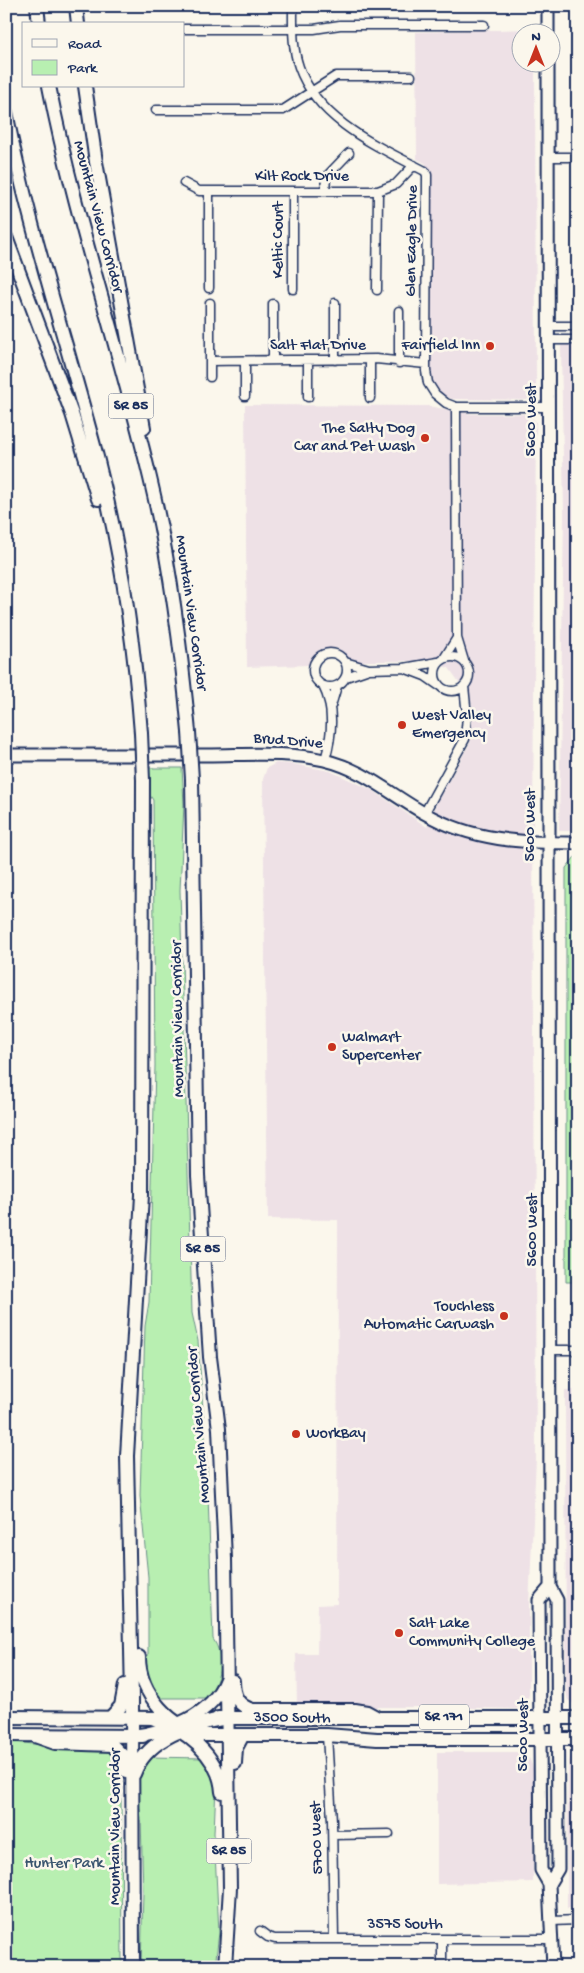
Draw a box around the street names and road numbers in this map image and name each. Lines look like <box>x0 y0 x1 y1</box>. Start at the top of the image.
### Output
street label: Mountain View Corridor <box>68 139 127 296</box>
street label: Kilt Rock Drive <box>255 168 350 187</box>
street label: Glen Eagle Drive <box>403 184 423 297</box>
street label: Keltic Court <box>270 200 289 278</box>
street label: Salt Flat Drive <box>270 337 367 356</box>
street label: 5600 West <box>523 382 542 456</box>
road number: SR 85 <box>108 394 154 418</box>
street label: Mountain View Corridor <box>170 534 210 693</box>
street label: Brud Drive <box>252 729 324 755</box>
street label: 5600 West <box>522 787 541 861</box>
street label: Mountain View Corridor <box>168 939 190 1098</box>
street label: 5600 West <box>524 1192 543 1266</box>
road number: SR 85 <box>180 1236 226 1262</box>
street label: Mountain View Corridor <box>184 1345 216 1504</box>
street label: 5600 West <box>515 1697 534 1771</box>
road number: SR 171 <box>419 1704 469 1730</box>
street label: 3500 South <box>252 1709 331 1729</box>
street label: Mountain View Corridor <box>107 1747 126 1905</box>
street label: 5700 West <box>307 1800 329 1875</box>
road number: SR 85 <box>206 1838 252 1864</box>
street label: 3575 South <box>366 1916 443 1935</box>

